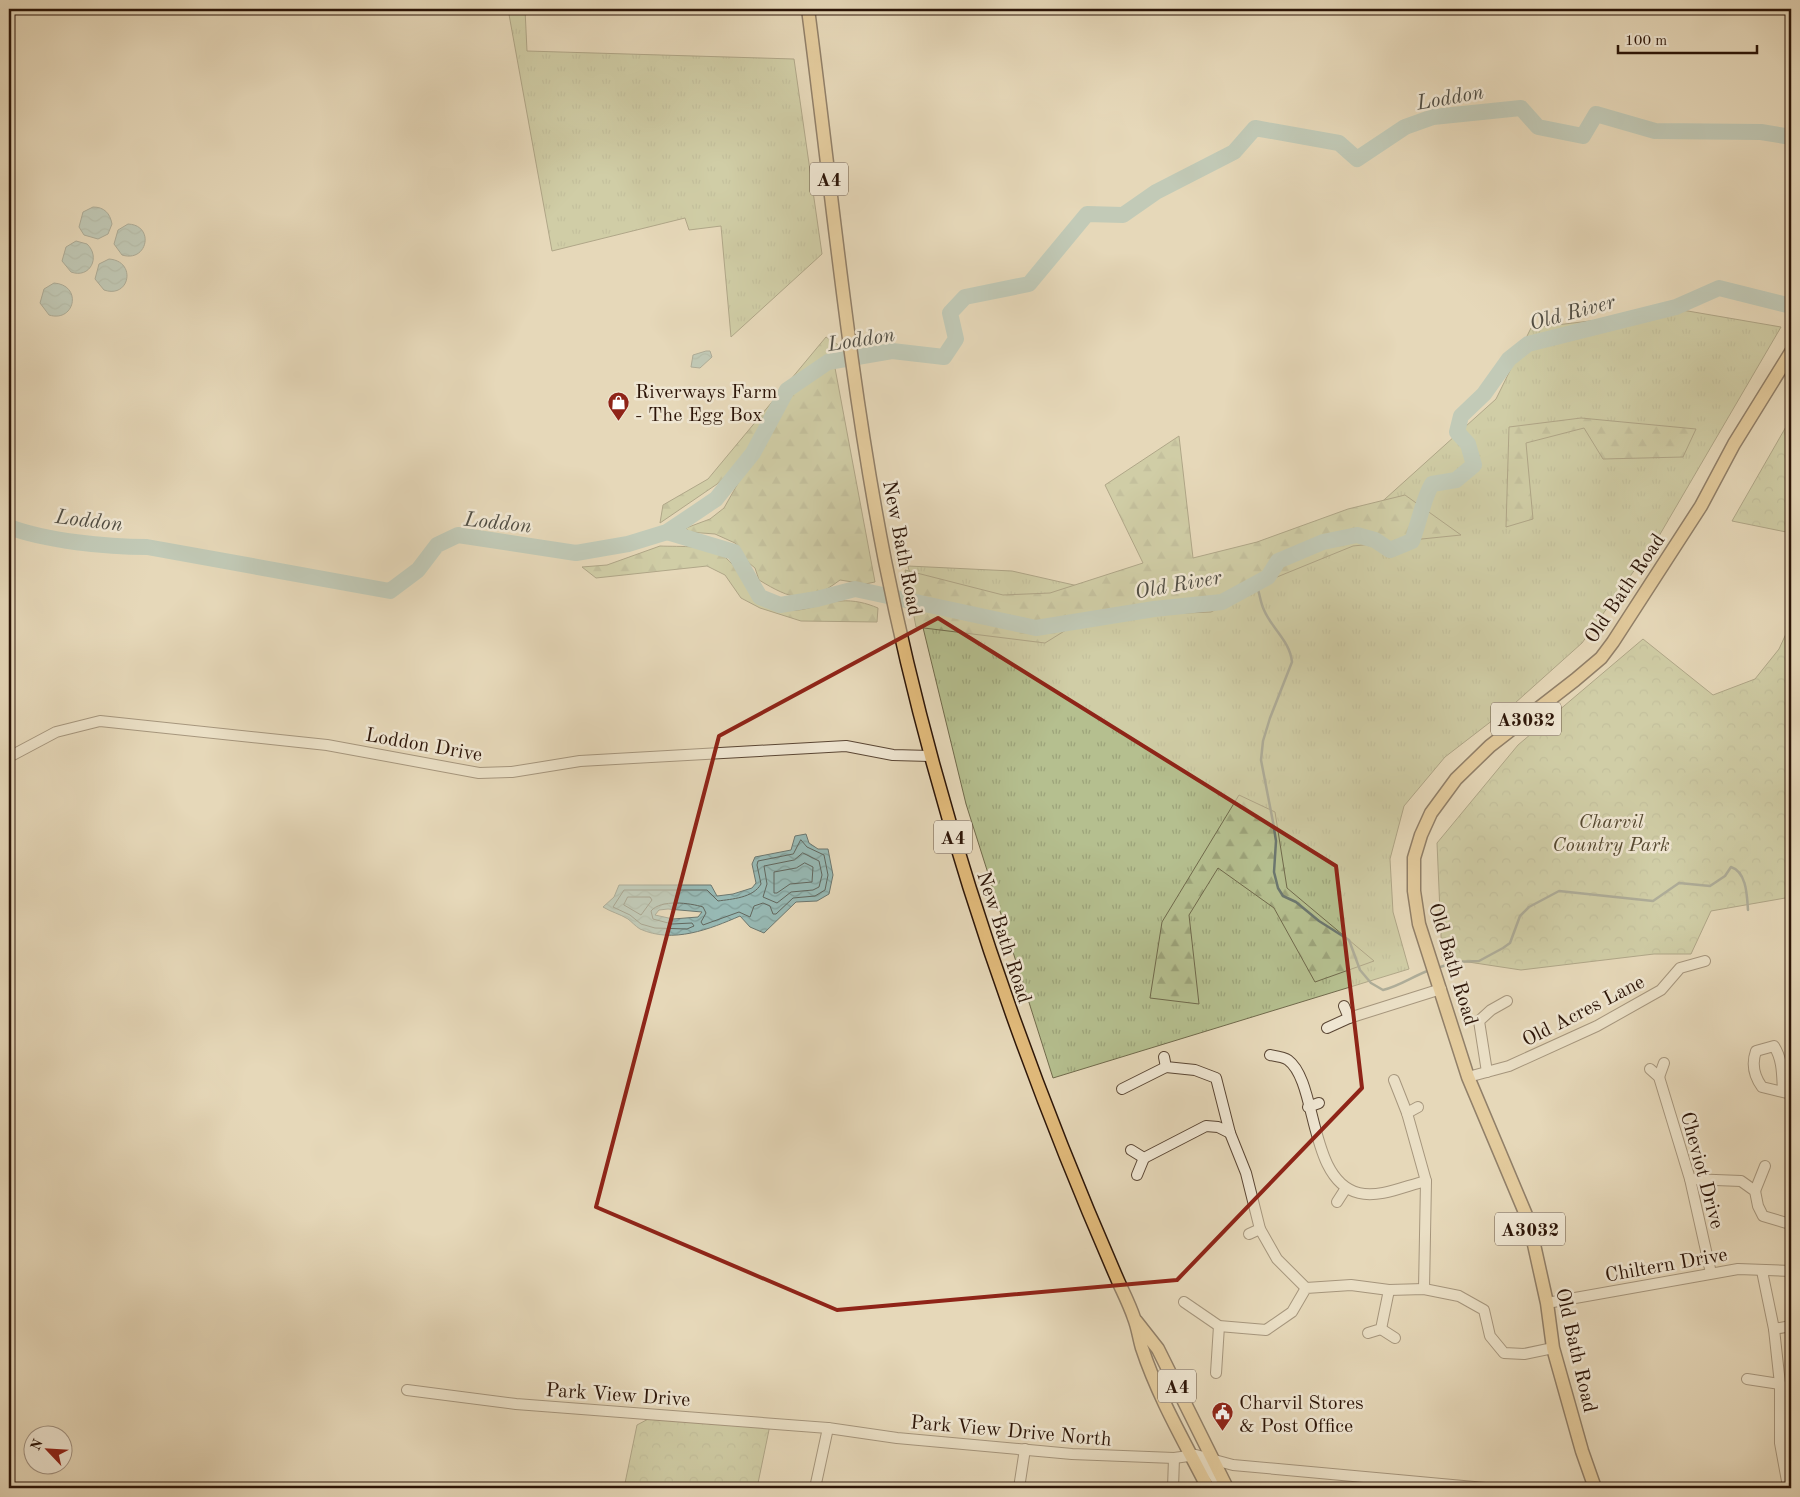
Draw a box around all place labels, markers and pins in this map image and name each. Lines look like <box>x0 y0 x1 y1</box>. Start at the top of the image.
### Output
place label: Riverways Farm - The Egg Box <box>635 383 777 426</box>
shop icon: Riverways Farm - The Egg Box <box>607 390 631 421</box>
place label: Charvil Stores & Post Office <box>1239 1394 1364 1437</box>
public building icon: Charvil Stores & Post Office <box>1211 1401 1235 1432</box>

